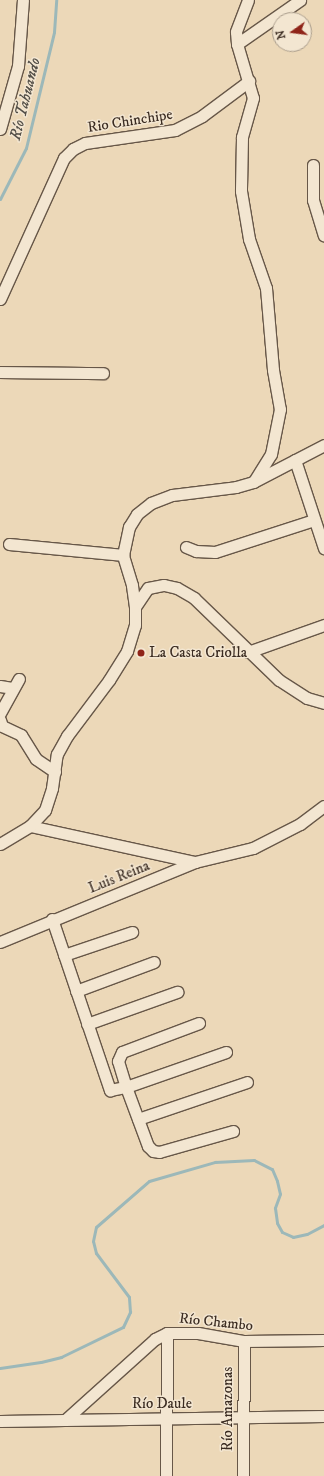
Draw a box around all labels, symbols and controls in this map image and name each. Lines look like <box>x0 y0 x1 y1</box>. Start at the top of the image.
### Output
north arrow <box>272 12 312 52</box>
text: N <box>273 29 289 41</box>
water label: Río Tahuando <box>5 56 45 142</box>
street label: Rio Chinchipe <box>86 105 174 137</box>
place label: La Casta Criolla <box>149 644 247 662</box>
marker: La Casta Criolla <box>136 648 146 658</box>
street label: Luis Reina <box>86 857 152 897</box>
street label: Río Chambo <box>178 1309 254 1335</box>
street label: Río Amazonas <box>219 1367 237 1451</box>
street label: Río Daule <box>132 1395 192 1413</box>

